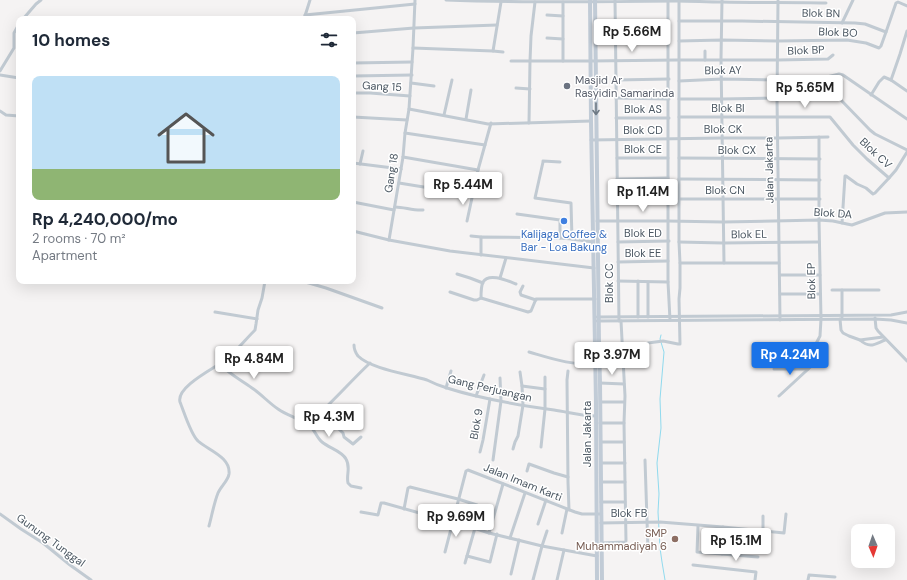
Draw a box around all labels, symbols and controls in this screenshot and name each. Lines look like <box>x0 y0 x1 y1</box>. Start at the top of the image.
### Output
street label: Blok BN <box>802 6 840 20</box>
pin: Rp 5.66M <box>591 19 673 53</box>
text: Rp 5.66M <box>603 23 661 40</box>
street label: Blok BO <box>818 24 858 40</box>
text: 10 homes <box>32 29 110 51</box>
icon: filters <box>318 29 340 51</box>
street label: Blok BP <box>787 42 825 58</box>
street label: Blok AY <box>704 63 742 77</box>
place label: Masjid Ar Rasyidin Samarinda <box>575 73 674 100</box>
pin: Rp 5.65M <box>764 75 846 109</box>
street label: Gang 15 <box>362 78 403 94</box>
text: Rp 5.65M <box>776 79 834 96</box>
marker: Masjid Ar Rasyidin Samarinda <box>562 81 572 91</box>
street label: Blok BI <box>711 101 745 115</box>
icon: home <box>150 102 222 174</box>
one-way arrow <box>592 102 600 115</box>
street label: Blok AS <box>624 102 662 116</box>
street label: Blok CK <box>704 122 743 136</box>
street label: Blok CD <box>623 123 663 137</box>
street label: Blok CV <box>857 134 896 172</box>
street label: Jalan Jakarta <box>761 137 777 203</box>
street label: Blok CE <box>624 142 662 156</box>
street label: Blok CX <box>718 143 757 157</box>
street label: Gang 18 <box>381 152 401 194</box>
pin: Rp 5.44M <box>422 172 504 206</box>
text: Rp 5.44M <box>433 176 493 193</box>
pin: Rp 11.4M <box>602 179 684 213</box>
text: Rp 11.4M <box>617 183 669 200</box>
street label: Blok CN <box>705 183 745 197</box>
street label: Blok DA <box>813 205 853 221</box>
text: Rp 4,240,000/mo <box>32 208 178 230</box>
marker: Kalijaga Coffee & Bar - Loa Bakung <box>559 216 569 226</box>
street label: Blok ED <box>624 226 662 240</box>
place label: Kalijaga Coffee & Bar - Loa Bakung <box>521 227 607 254</box>
street label: Blok EL <box>731 227 767 241</box>
text: 2 rooms · 70 m² <box>32 230 126 247</box>
street label: Blok EE <box>625 246 661 260</box>
text: Apartment <box>32 247 97 264</box>
street label: Blok CC <box>602 263 616 303</box>
street label: Blok EP <box>804 263 818 299</box>
pin: Rp 3.97M <box>571 342 653 376</box>
pin: Rp 4.24M <box>749 342 831 376</box>
pin: Rp 4.84M <box>213 346 295 380</box>
text: Rp 3.97M <box>583 346 641 363</box>
text: Rp 4.24M <box>761 346 819 363</box>
text: Rp 4.84M <box>224 350 284 367</box>
street label: Gang Perjuangan <box>447 372 533 404</box>
street label: Jalan Jakarta <box>580 401 594 467</box>
pin: Rp 4.3M <box>292 404 366 438</box>
street label: Blok 9 <box>466 407 486 440</box>
text: Rp 4.3M <box>304 408 354 425</box>
street label: Jalan Imam Karti <box>482 460 564 504</box>
pin: Rp 9.69M <box>415 504 497 538</box>
street label: Blok FB <box>611 506 648 520</box>
text: Rp 9.69M <box>427 508 485 525</box>
street label: Gunung Tunggal <box>14 510 88 570</box>
north arrow <box>851 524 895 568</box>
map controls <box>851 524 895 568</box>
place label: SMP Muhammadiyah 6 <box>576 526 667 553</box>
pin: Rp 15.1M <box>695 528 777 562</box>
text: Rp 15.1M <box>710 532 762 549</box>
marker: SMP Muhammadiyah 6 <box>670 534 680 544</box>

